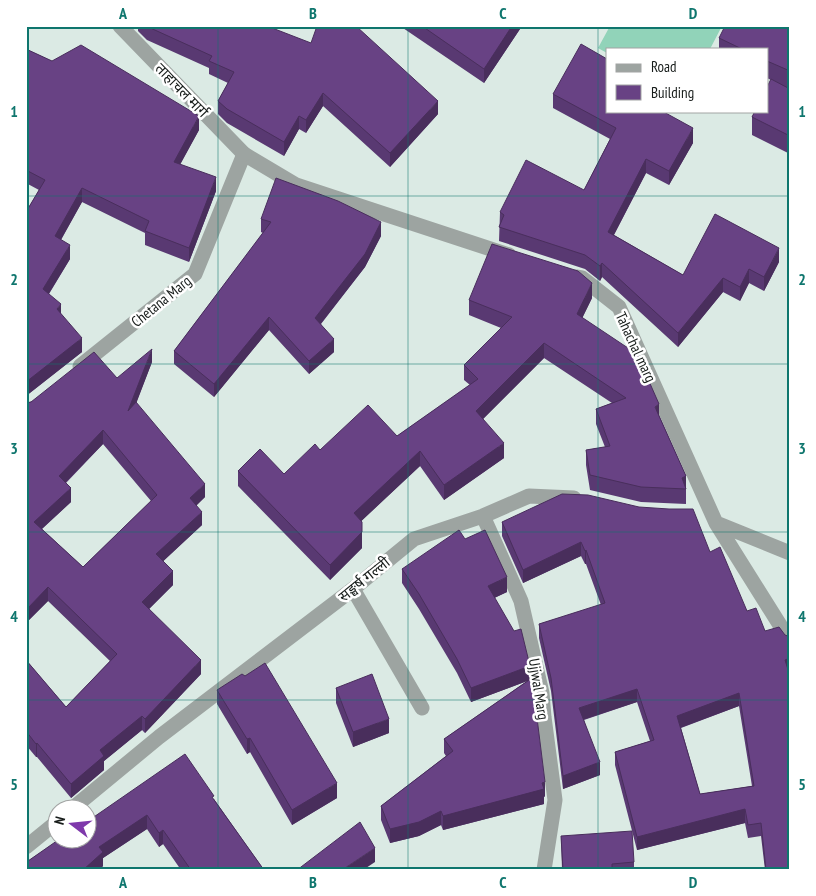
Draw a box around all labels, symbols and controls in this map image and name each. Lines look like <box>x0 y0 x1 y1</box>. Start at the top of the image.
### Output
text: A <box>118 3 128 23</box>
text: B <box>309 3 317 23</box>
text: C <box>499 3 507 23</box>
text: D <box>689 3 698 23</box>
legend <box>606 48 768 112</box>
text: Road <box>651 57 677 76</box>
street label: ताहाचल मार्ग <box>151 59 213 122</box>
text: Building <box>651 83 694 102</box>
text: 1 <box>10 101 18 121</box>
text: 1 <box>798 101 806 121</box>
text: 2 <box>10 269 18 289</box>
text: 2 <box>798 269 806 289</box>
street label: Chetana Marg <box>127 271 195 331</box>
street label: Tahachal marg <box>612 309 660 385</box>
text: 3 <box>10 438 18 458</box>
text: 3 <box>798 438 806 458</box>
street label: सङ्घर्ष गल्ली <box>334 552 394 606</box>
text: 4 <box>10 606 18 626</box>
text: 4 <box>798 606 806 626</box>
street label: Ujjwal Marg <box>525 657 553 721</box>
text: 5 <box>10 774 18 794</box>
text: 5 <box>798 774 806 794</box>
north arrow <box>48 798 98 848</box>
text: N <box>50 814 69 827</box>
text: A <box>118 872 128 892</box>
text: B <box>309 872 317 892</box>
text: C <box>499 872 507 892</box>
text: D <box>689 872 698 892</box>

